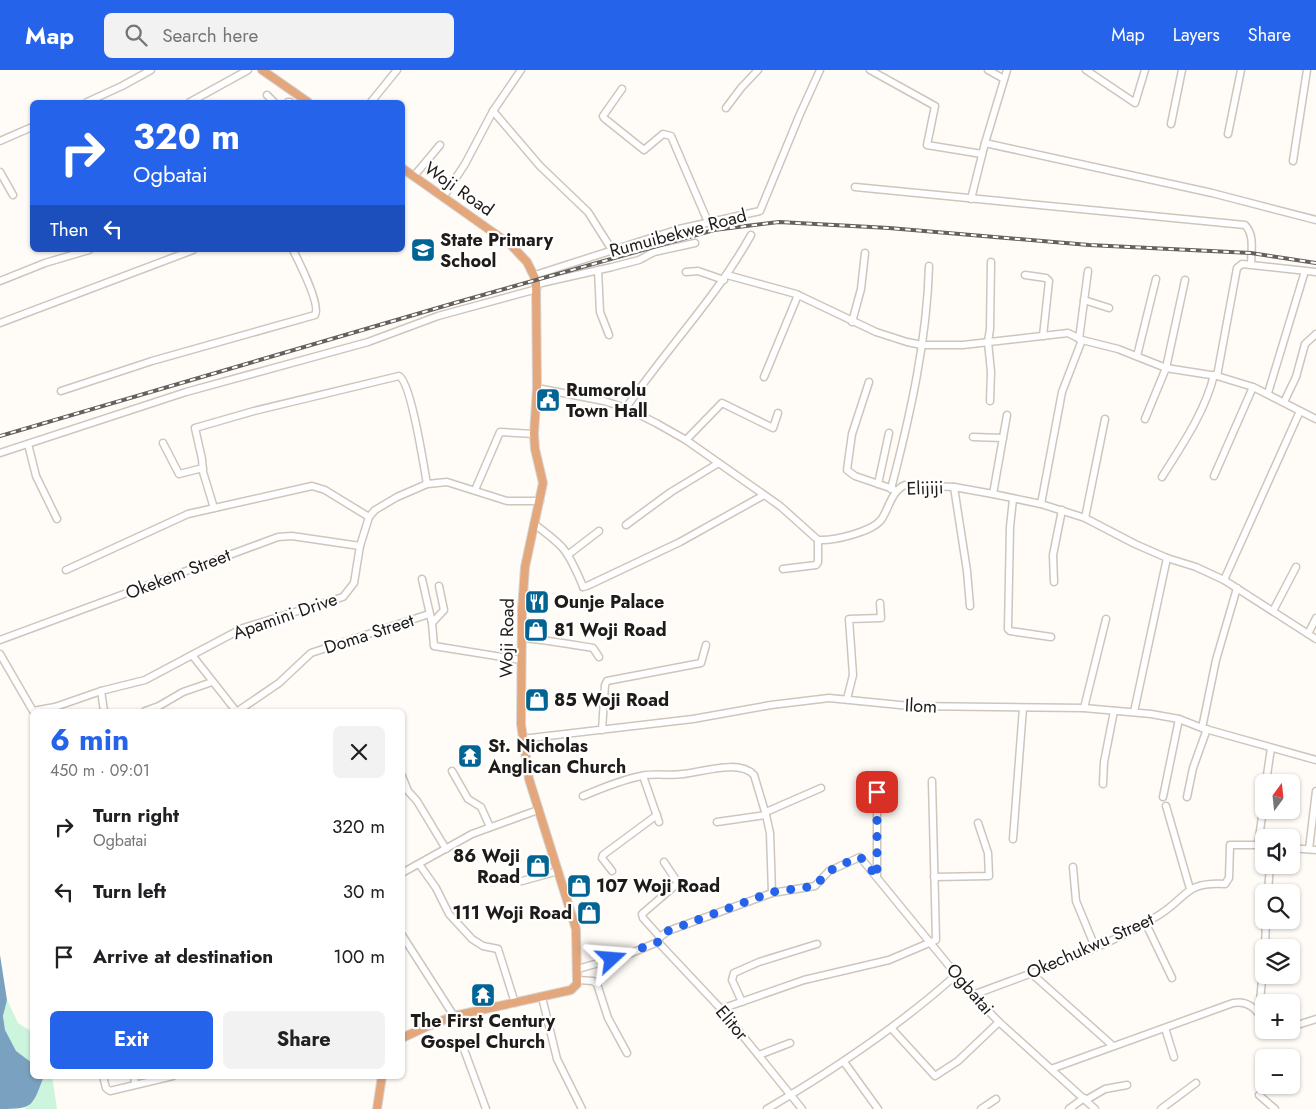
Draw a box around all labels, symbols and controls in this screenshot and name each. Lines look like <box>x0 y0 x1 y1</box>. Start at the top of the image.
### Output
search box <box>104 13 454 58</box>
text: Map <box>25 18 74 53</box>
icon: search <box>122 21 150 49</box>
text: Search here <box>162 22 258 49</box>
text: Map <box>1111 22 1145 48</box>
text: Layers <box>1173 22 1220 48</box>
text: Share <box>1248 22 1291 48</box>
text: 320 m <box>133 112 240 162</box>
icon: right <box>50 120 115 185</box>
street label: Woji Road <box>419 156 499 222</box>
text: Ogbatai <box>133 158 208 190</box>
street label: Rumuibekwe Road <box>607 202 749 264</box>
icon: left <box>99 215 127 243</box>
text: Then <box>50 216 89 243</box>
place label: State Primary School <box>440 227 554 274</box>
school or university icon: State Primary School <box>410 237 436 263</box>
place label: Rumorolu Town Hall <box>566 377 648 424</box>
public building icon: Rumorolu Town Hall <box>535 387 561 413</box>
street label: Elijiji <box>906 474 944 502</box>
street label: Okekem Street <box>122 542 235 606</box>
street label: Apamini Drive <box>229 586 341 646</box>
restaurant icon: Ounje Palace <box>524 589 550 615</box>
place label: Ounje Palace <box>554 589 664 615</box>
street label: Woji Road <box>493 598 521 678</box>
street label: Doma Street <box>321 607 418 661</box>
shop icon: 81 Woji Road <box>523 617 549 643</box>
place label: 81 Woji Road <box>554 617 667 643</box>
shop icon: 85 Woji Road <box>524 687 550 713</box>
place label: 85 Woji Road <box>554 687 669 713</box>
street label: Ilom <box>904 692 938 720</box>
text: 6 min <box>50 718 129 761</box>
button: close <box>333 726 385 778</box>
place label: St. Nicholas Anglican Church <box>487 733 626 780</box>
temple icon: St. Nicholas Anglican Church <box>457 743 483 769</box>
text: 450 m · 09:01 <box>50 759 150 782</box>
pin <box>856 771 898 813</box>
north arrow <box>1255 774 1300 819</box>
map controls <box>1255 774 1300 1094</box>
icon: arrive <box>863 778 891 806</box>
text: Turn right <box>93 802 179 829</box>
icon: right <box>50 813 78 841</box>
text: 320 m <box>332 813 385 840</box>
text: Ogbatai <box>93 829 147 852</box>
button: sound <box>1255 829 1300 874</box>
place label: 86 Woji Road <box>453 843 520 890</box>
shop icon: 86 Woji Road <box>525 853 551 879</box>
shop icon: 107 Woji Road <box>566 873 592 899</box>
place label: 107 Woji Road <box>596 873 720 899</box>
icon: left <box>50 878 78 906</box>
text: Turn left <box>93 878 166 905</box>
text: 30 m <box>343 878 385 905</box>
button: search <box>1255 884 1300 929</box>
place label: 111 Woji Road <box>452 900 572 926</box>
shop icon: 111 Woji Road <box>576 900 602 926</box>
street label: Okechukwu Street <box>1022 906 1158 986</box>
position arrow <box>585 932 637 984</box>
button: layers <box>1255 939 1300 984</box>
icon: arrive <box>50 943 78 971</box>
text: Arrive at destination <box>93 943 273 970</box>
text: 100 m <box>333 943 385 970</box>
street label: Ogbatai <box>940 957 1000 1021</box>
temple icon: The First Century Gospel Church <box>470 982 496 1008</box>
button: + <box>1255 994 1300 1039</box>
street label: Elitor <box>709 1000 755 1047</box>
place label: The First Century Gospel Church <box>411 1008 556 1055</box>
button: Exit <box>50 1011 213 1069</box>
button: Share <box>223 1011 385 1069</box>
button: − <box>1255 1049 1300 1094</box>

